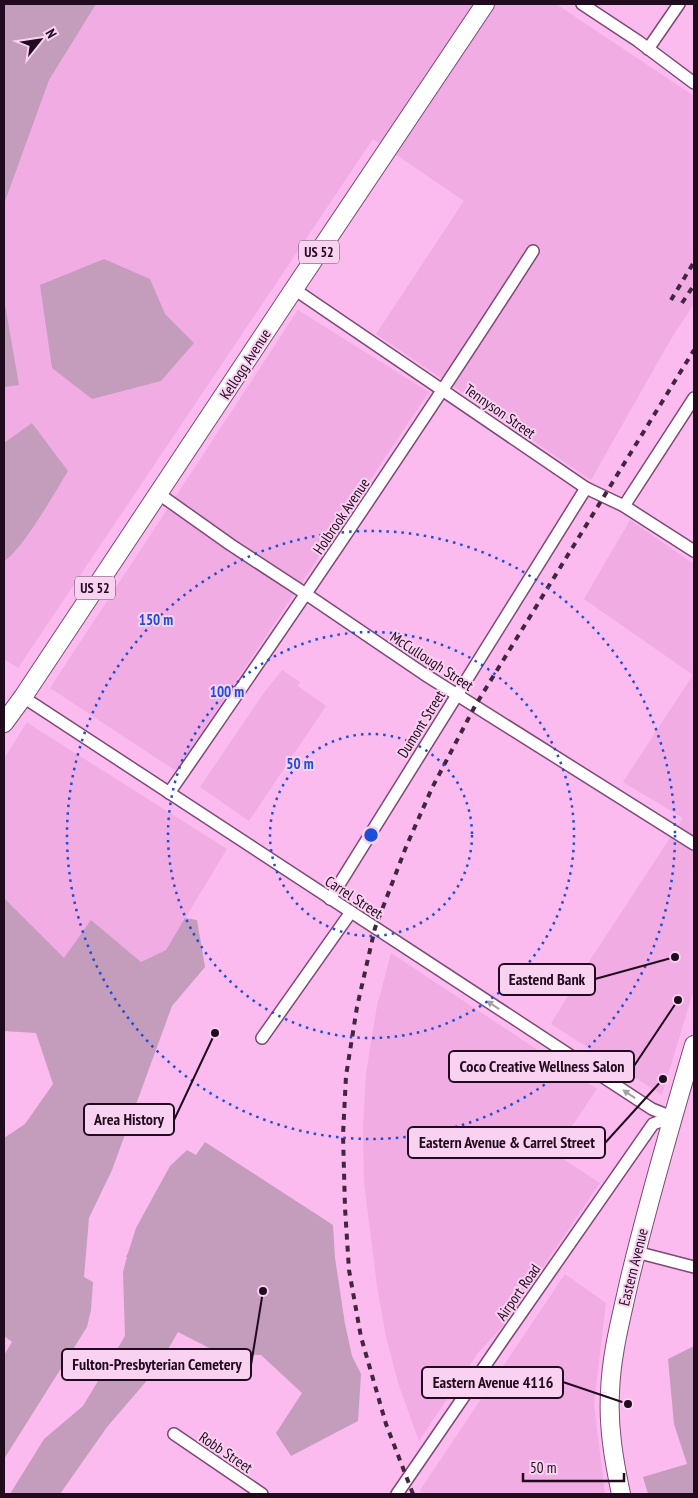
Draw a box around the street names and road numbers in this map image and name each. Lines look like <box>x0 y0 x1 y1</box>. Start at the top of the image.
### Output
road number: US 52 <box>299 240 339 264</box>
street label: Kellogg Avenue <box>215 325 275 403</box>
street label: Tennyson Street <box>461 380 539 442</box>
street label: Holbrook Avenue <box>309 474 373 558</box>
road number: US 52 <box>75 576 115 600</box>
street label: McCullough Street <box>387 627 477 695</box>
street label: Dumont Street <box>393 687 449 761</box>
street label: Carrel Street <box>322 871 386 923</box>
street label: Eastern Avenue <box>614 1226 652 1308</box>
street label: Airport Road <box>492 1260 544 1324</box>
street label: Robb Street <box>196 1427 256 1477</box>

